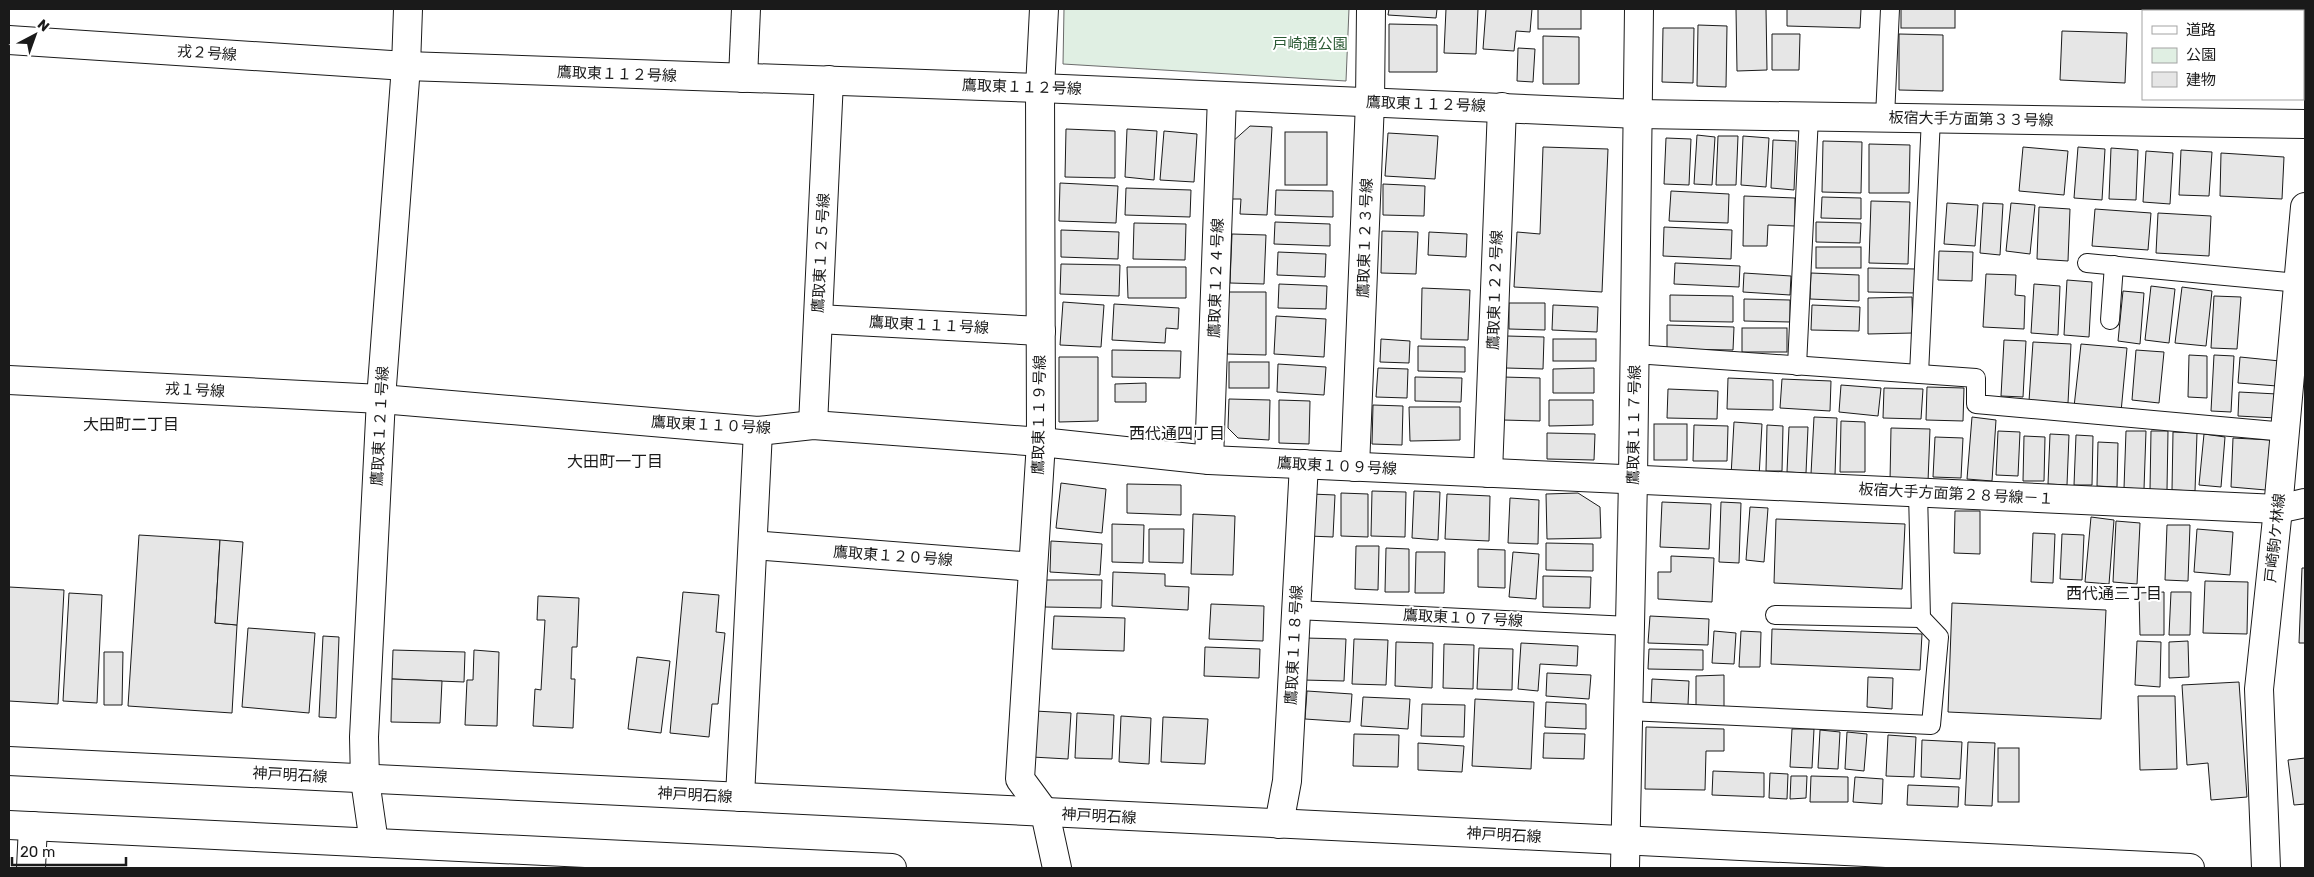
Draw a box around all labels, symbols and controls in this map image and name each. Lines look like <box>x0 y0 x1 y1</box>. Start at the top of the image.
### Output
north arrow <box>10 10 60 60</box>
legend <box>2142 10 2304 100</box>
text: N <box>34 16 53 35</box>
text: 道路 <box>2186 21 2216 39</box>
park label: 戸崎通公園 <box>1272 35 1348 53</box>
street label: 戎２号線 <box>176 42 238 64</box>
text: 公園 <box>2186 46 2216 64</box>
street label: 鷹取東１１２号線 <box>557 63 677 85</box>
text: 建物 <box>2186 71 2216 89</box>
street label: 鷹取東１１２号線 <box>962 76 1082 98</box>
street label: 鷹取東１１２号線 <box>1366 93 1486 115</box>
street label: 板宿大手方面第３３号線 <box>1888 109 2054 129</box>
street label: 鷹取東１２３号線 <box>1354 178 1376 298</box>
street label: 鷹取東１２５号線 <box>809 193 833 313</box>
street label: 鷹取東１２４号線 <box>1205 218 1227 338</box>
street label: 鷹取東１２２号線 <box>1484 230 1506 350</box>
street label: 鷹取東１１１号線 <box>869 313 989 337</box>
street label: 鷹取東１１９号線 <box>1029 355 1049 475</box>
street label: 鷹取東１１７号線 <box>1624 365 1644 485</box>
street label: 鷹取東１２１号線 <box>368 366 392 486</box>
street label: 戎１号線 <box>165 379 225 401</box>
street label: 鷹取東１１０号線 <box>651 413 771 437</box>
district label: 大田町二丁目 <box>83 415 179 434</box>
district label: 西代通四丁目 <box>1129 424 1225 443</box>
district label: 大田町一丁目 <box>567 452 663 471</box>
street label: 鷹取東１０９号線 <box>1277 454 1397 478</box>
street label: 板宿大手方面第２８号線－１ <box>1858 480 2054 508</box>
street label: 戸崎駒ケ林線 <box>2261 492 2289 584</box>
street label: 鷹取東１２０号線 <box>833 543 953 569</box>
district label: 西代通三丁目 <box>2066 584 2162 603</box>
street label: 鷹取東１１８号線 <box>1282 585 1306 705</box>
street label: 鷹取東１０７号線 <box>1403 606 1523 630</box>
street label: 神戸明石線 <box>252 764 328 786</box>
street label: 神戸明石線 <box>657 784 733 806</box>
street label: 神戸明石線 <box>1061 805 1137 827</box>
street label: 神戸明石線 <box>1466 824 1542 846</box>
scale bar <box>12 834 126 866</box>
text: 20 m <box>20 843 55 861</box>

